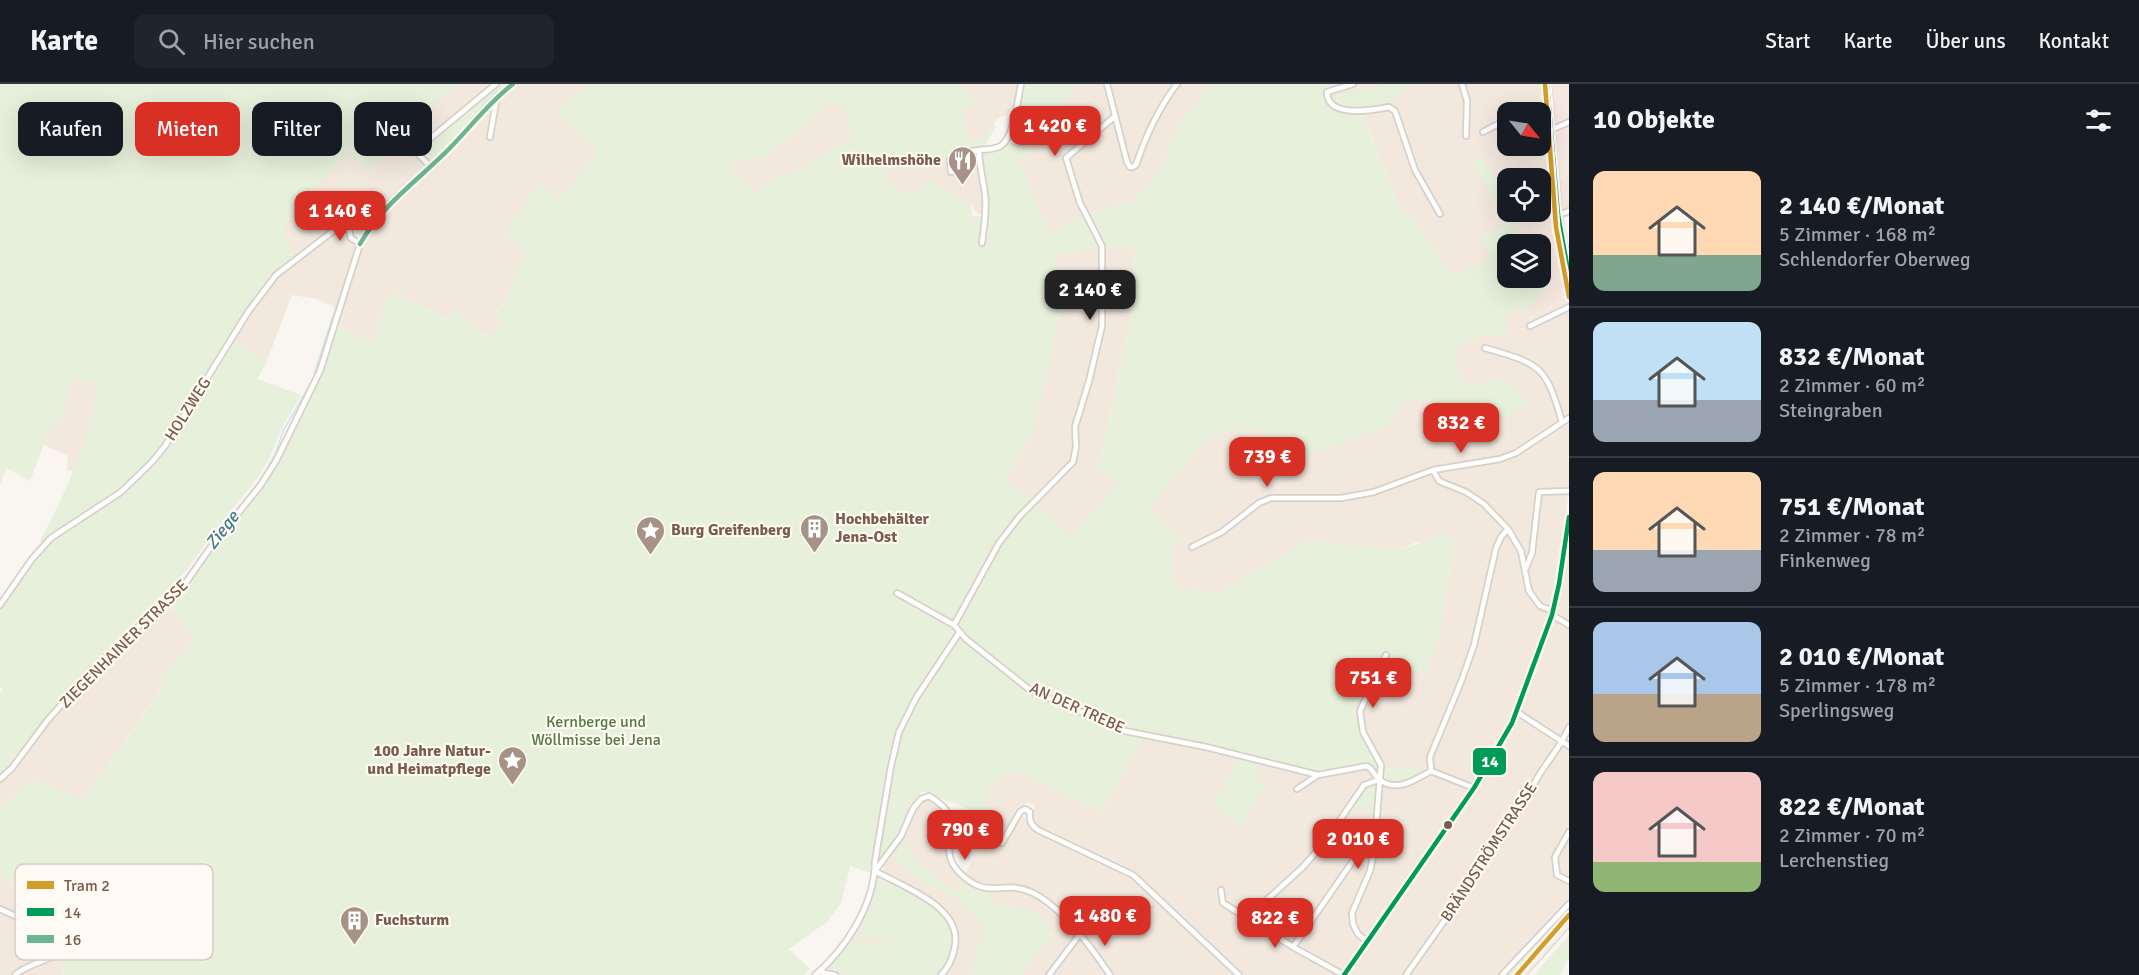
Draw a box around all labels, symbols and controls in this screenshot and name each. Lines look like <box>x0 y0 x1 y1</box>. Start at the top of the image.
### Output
search box <box>134 14 554 68</box>
text: Karte <box>30 24 98 58</box>
icon: search <box>155 25 188 58</box>
text: Hier suchen <box>203 28 315 55</box>
text: Start <box>1765 28 1810 54</box>
text: Karte <box>1843 28 1892 54</box>
text: Über uns <box>1925 28 2006 54</box>
text: Kontakt <box>2039 28 2109 54</box>
chip: Kaufen <box>18 102 123 156</box>
chip: Mieten <box>135 102 240 156</box>
chip: Filter <box>252 102 342 156</box>
chip: Neu <box>354 102 432 156</box>
north arrow <box>1497 102 1551 156</box>
map controls <box>1497 102 1551 288</box>
text: 10 Objekte <box>1593 104 1715 136</box>
icon: filters <box>2082 104 2115 137</box>
pin: 1 420 € <box>1000 106 1110 157</box>
text: 1 420 € <box>1024 113 1086 138</box>
restaurant icon: Wilhelmshöhe <box>946 144 978 186</box>
place label: Wilhelmshöhe <box>841 150 941 170</box>
button: locate <box>1497 168 1551 222</box>
text: 2 140 €/Monat <box>1779 190 1944 222</box>
pin: 1 140 € <box>285 191 395 242</box>
icon: home <box>1641 195 1713 267</box>
text: 1 140 € <box>309 198 371 223</box>
text: 5 Zimmer · 168 m² <box>1779 222 1936 247</box>
button: layers <box>1497 234 1551 288</box>
text: Schlendorfer Oberweg <box>1779 247 1971 272</box>
pin: 2 140 € <box>1035 270 1145 321</box>
text: 2 140 € <box>1059 277 1121 302</box>
text: 832 €/Monat <box>1779 341 1925 373</box>
icon: home <box>1641 346 1713 418</box>
street label: HOLZWEG <box>161 373 215 445</box>
text: 2 Zimmer · 60 m² <box>1779 373 1925 398</box>
text: Steingraben <box>1779 398 1883 423</box>
pin: 832 € <box>1419 403 1503 454</box>
text: 832 € <box>1437 410 1485 435</box>
pin: 739 € <box>1225 437 1309 488</box>
text: 739 € <box>1243 444 1291 469</box>
text: 751 €/Monat <box>1779 491 1925 523</box>
icon: home <box>1641 496 1713 568</box>
water label: Ziege <box>200 506 244 554</box>
place label: Hochbehälter Jena-Ost <box>835 509 930 547</box>
building icon: Hochbehälter Jena-Ost <box>798 512 830 554</box>
place icon: Burg Greifenberg <box>634 514 666 556</box>
place label: Burg Greifenberg <box>671 520 791 540</box>
text: 2 Zimmer · 78 m² <box>1779 523 1925 548</box>
text: Finkenweg <box>1779 548 1871 573</box>
street label: ZIEGENHAINER STRASSE <box>55 575 193 713</box>
text: 2 010 €/Monat <box>1779 641 1944 673</box>
icon: home <box>1641 646 1713 718</box>
pin: 751 € <box>1331 658 1415 709</box>
text: 751 € <box>1349 665 1397 690</box>
text: 5 Zimmer · 178 m² <box>1779 673 1936 698</box>
street label: AN DER TREBE <box>1026 678 1128 738</box>
text: Sperlingsweg <box>1779 698 1894 723</box>
park label: Kernberge und Wöllmisse bei Jena <box>531 712 661 750</box>
place label: 100 Jahre Natur- und Heimatpflege <box>367 741 491 779</box>
place icon: 100 Jahre Natur- und Heimatpflege <box>496 744 528 786</box>
line badge: 14 <box>1472 747 1507 776</box>
text: 14 <box>1481 752 1499 772</box>
street label: BRÄNDSTRÖMSTRASSE <box>1436 779 1542 925</box>
text: 822 €/Monat <box>1779 791 1925 823</box>
icon: home <box>1641 796 1713 868</box>
pin: 790 € <box>923 810 1007 861</box>
text: 790 € <box>941 817 989 842</box>
pin: 2 010 € <box>1303 819 1413 870</box>
unlabelled marker <box>1442 819 1454 831</box>
text: 2 Zimmer · 70 m² <box>1779 823 1925 848</box>
text: 2 010 € <box>1327 826 1389 851</box>
text: Lerchenstieg <box>1779 848 1889 873</box>
legend <box>15 864 213 960</box>
text: Tram 2 <box>64 876 110 896</box>
pin: 1 480 € <box>1050 896 1160 947</box>
pin: 822 € <box>1233 898 1317 949</box>
text: 14 <box>64 903 82 923</box>
text: 1 480 € <box>1074 903 1136 928</box>
building icon: Fuchsturm <box>338 904 370 946</box>
text: 822 € <box>1251 905 1299 930</box>
place label: Fuchsturm <box>375 910 449 930</box>
text: 16 <box>64 930 81 950</box>

